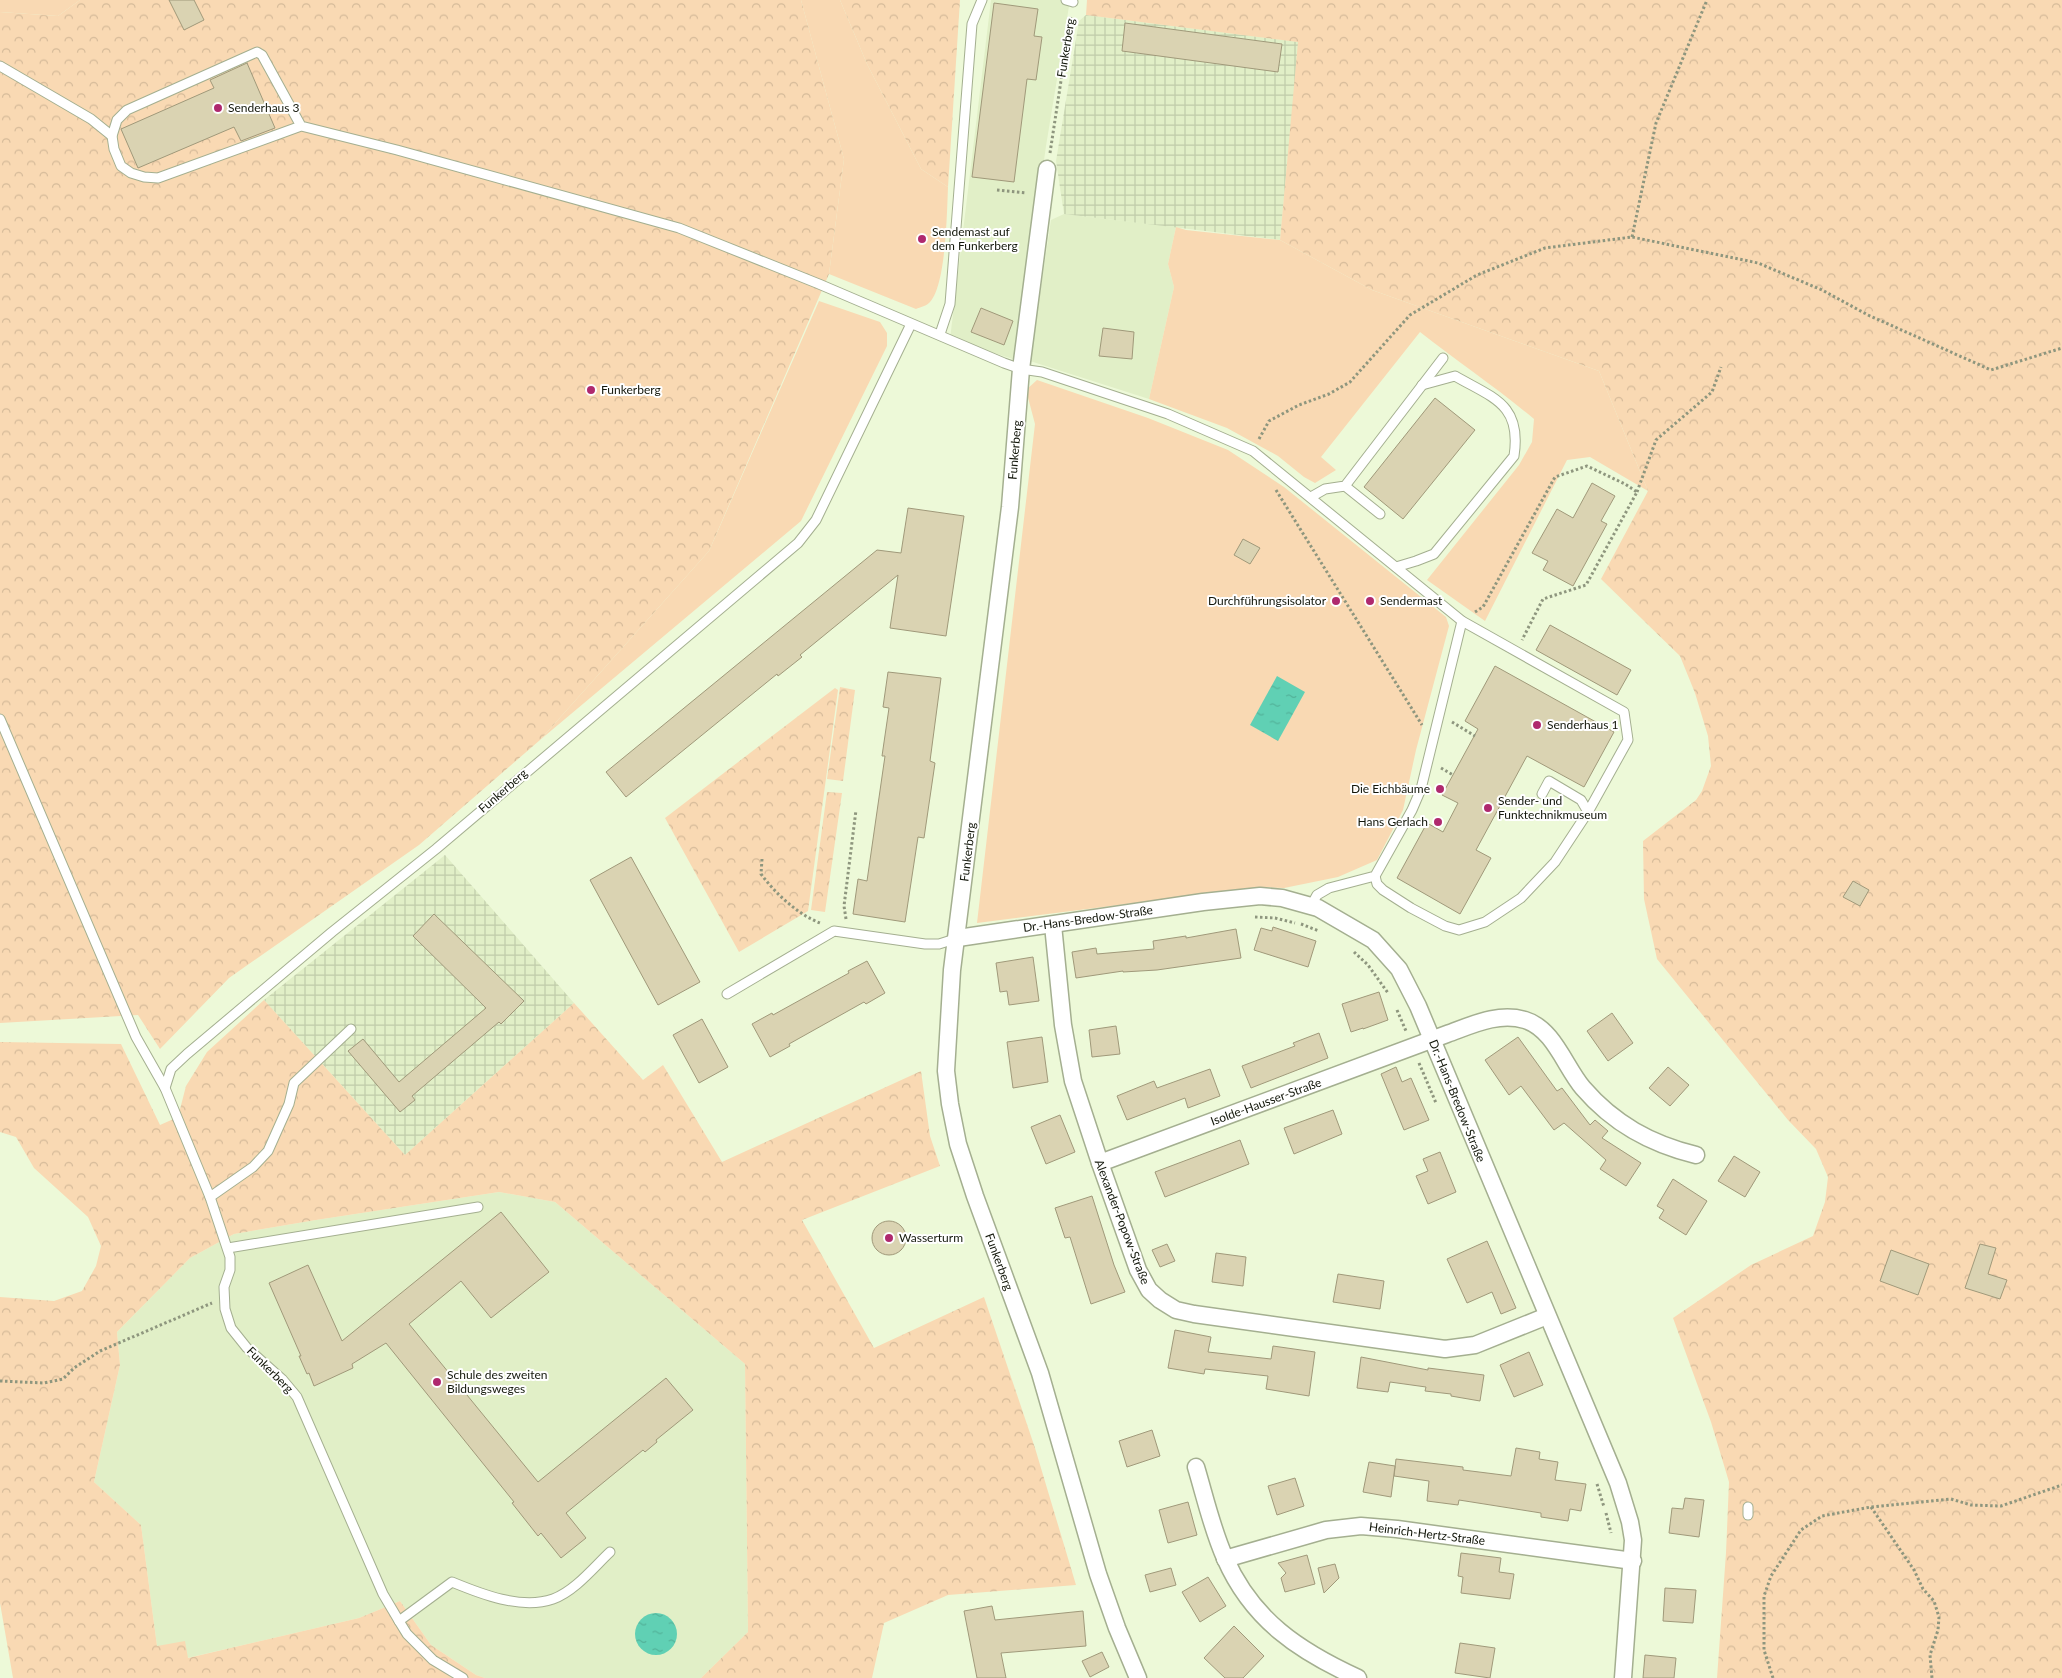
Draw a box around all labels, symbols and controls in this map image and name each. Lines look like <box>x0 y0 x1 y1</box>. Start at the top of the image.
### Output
street label: Funkerberg <box>1053 17 1078 79</box>
place label: Senderhaus 3 <box>228 100 300 115</box>
marker: Senderhaus 3 <box>212 102 224 114</box>
place label: Sendemast auf dem Funkerberg <box>932 224 1018 253</box>
marker: Sendemast auf dem Funkerberg <box>916 233 928 245</box>
place label: Funkerberg <box>601 382 661 397</box>
marker: Funkerberg <box>585 384 597 396</box>
street label: Funkerberg <box>1004 420 1025 480</box>
place label: Durchführungsisolator <box>1208 593 1327 608</box>
place label: Sendermast <box>1380 593 1443 608</box>
marker: Durchführungsisolator <box>1330 595 1342 607</box>
marker: Sendermast <box>1364 595 1376 607</box>
place label: Senderhaus 1 <box>1547 717 1619 732</box>
marker: Senderhaus 1 <box>1531 719 1543 731</box>
street label: Funkerberg <box>475 765 530 816</box>
place label: Die Eichbäume <box>1351 781 1430 796</box>
marker: Die Eichbäume <box>1434 783 1446 795</box>
place label: Sender- und Funktechnikmuseum <box>1498 793 1607 822</box>
marker: Sender- und Funktechnikmuseum <box>1482 802 1494 814</box>
place label: Hans Gerlach <box>1357 814 1428 829</box>
marker: Hans Gerlach <box>1432 816 1444 828</box>
street label: Funkerberg <box>956 821 979 882</box>
street label: Dr.-Hans-Bredow-Straße <box>1022 902 1154 935</box>
street label: Dr.-Hans-Bredow-Straße <box>1426 1037 1489 1164</box>
street label: Isolde-Hausser-Straße <box>1209 1075 1323 1129</box>
street label: Alexander-Popow-Straße <box>1092 1157 1153 1286</box>
place label: Wasserturm <box>899 1230 963 1245</box>
street label: Funkerberg <box>982 1231 1017 1292</box>
marker: Wasserturm <box>883 1232 895 1244</box>
street label: Funkerberg <box>244 1343 297 1396</box>
place label: Schule des zweiten Bildungsweges <box>447 1367 547 1396</box>
marker: Schule des zweiten Bildungsweges <box>431 1376 443 1388</box>
street label: Heinrich-Hertz-Straße <box>1368 1519 1486 1548</box>

